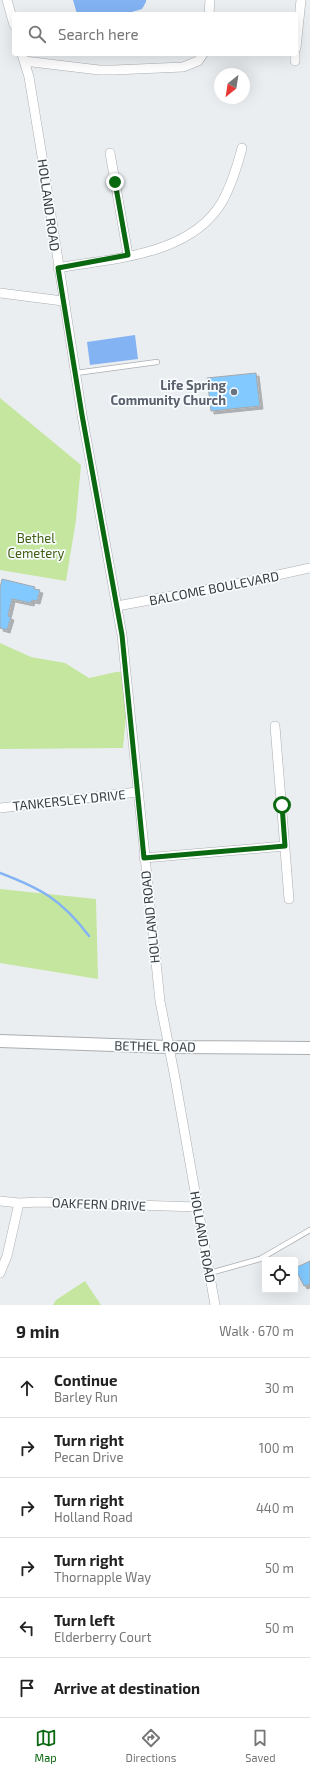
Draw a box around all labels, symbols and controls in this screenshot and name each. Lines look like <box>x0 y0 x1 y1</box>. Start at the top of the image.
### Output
search box <box>12 12 298 56</box>
icon: search <box>26 23 48 45</box>
text: Search here <box>58 25 139 43</box>
north arrow <box>214 68 250 104</box>
street label: HOLLAND ROAD <box>35 158 63 252</box>
route end <box>106 173 124 191</box>
place label: Life Spring Community Church <box>110 377 226 408</box>
marker: Life Spring Community Church <box>229 387 239 397</box>
park label: Bethel Cemetery <box>8 530 65 561</box>
street label: BALCOME BOULEVARD <box>148 568 280 608</box>
street label: TANKERSLEY DRIVE <box>12 786 126 814</box>
route start <box>273 796 291 814</box>
street label: HOLLAND ROAD <box>137 870 163 964</box>
street label: BETHEL ROAD <box>114 1037 196 1055</box>
street label: HOLLAND ROAD <box>187 1190 219 1284</box>
street label: OAKFERN DRIVE <box>52 1194 146 1214</box>
map controls <box>262 1257 298 1293</box>
button: locate <box>262 1257 298 1293</box>
text: 9 min <box>16 1321 60 1341</box>
text: Walk · 670 m <box>219 1323 294 1339</box>
text: Continue <box>54 1371 117 1389</box>
icon: ahead <box>16 1377 38 1399</box>
text: 30 m <box>265 1380 294 1396</box>
text: Barley Run <box>54 1389 118 1405</box>
text: Turn right <box>54 1431 124 1449</box>
icon: right <box>16 1437 38 1459</box>
text: 100 m <box>259 1440 294 1456</box>
text: Pecan Drive <box>54 1449 123 1465</box>
text: Turn right <box>54 1491 124 1509</box>
icon: right <box>16 1497 38 1519</box>
text: 440 m <box>256 1500 294 1516</box>
text: Holland Road <box>54 1509 133 1525</box>
text: Turn right <box>54 1551 124 1569</box>
icon: right <box>16 1557 38 1579</box>
text: 50 m <box>265 1560 294 1576</box>
text: Thornapple Way <box>54 1569 151 1585</box>
text: Turn left <box>54 1611 115 1629</box>
icon: left <box>16 1617 38 1639</box>
text: 50 m <box>265 1620 294 1636</box>
text: Elderberry Court <box>54 1629 151 1645</box>
icon: arrive <box>16 1677 38 1699</box>
text: Arrive at destination <box>54 1679 200 1697</box>
tab: Map <box>35 1727 57 1764</box>
tab: Directions <box>126 1727 176 1764</box>
tab: Saved <box>245 1727 276 1764</box>

